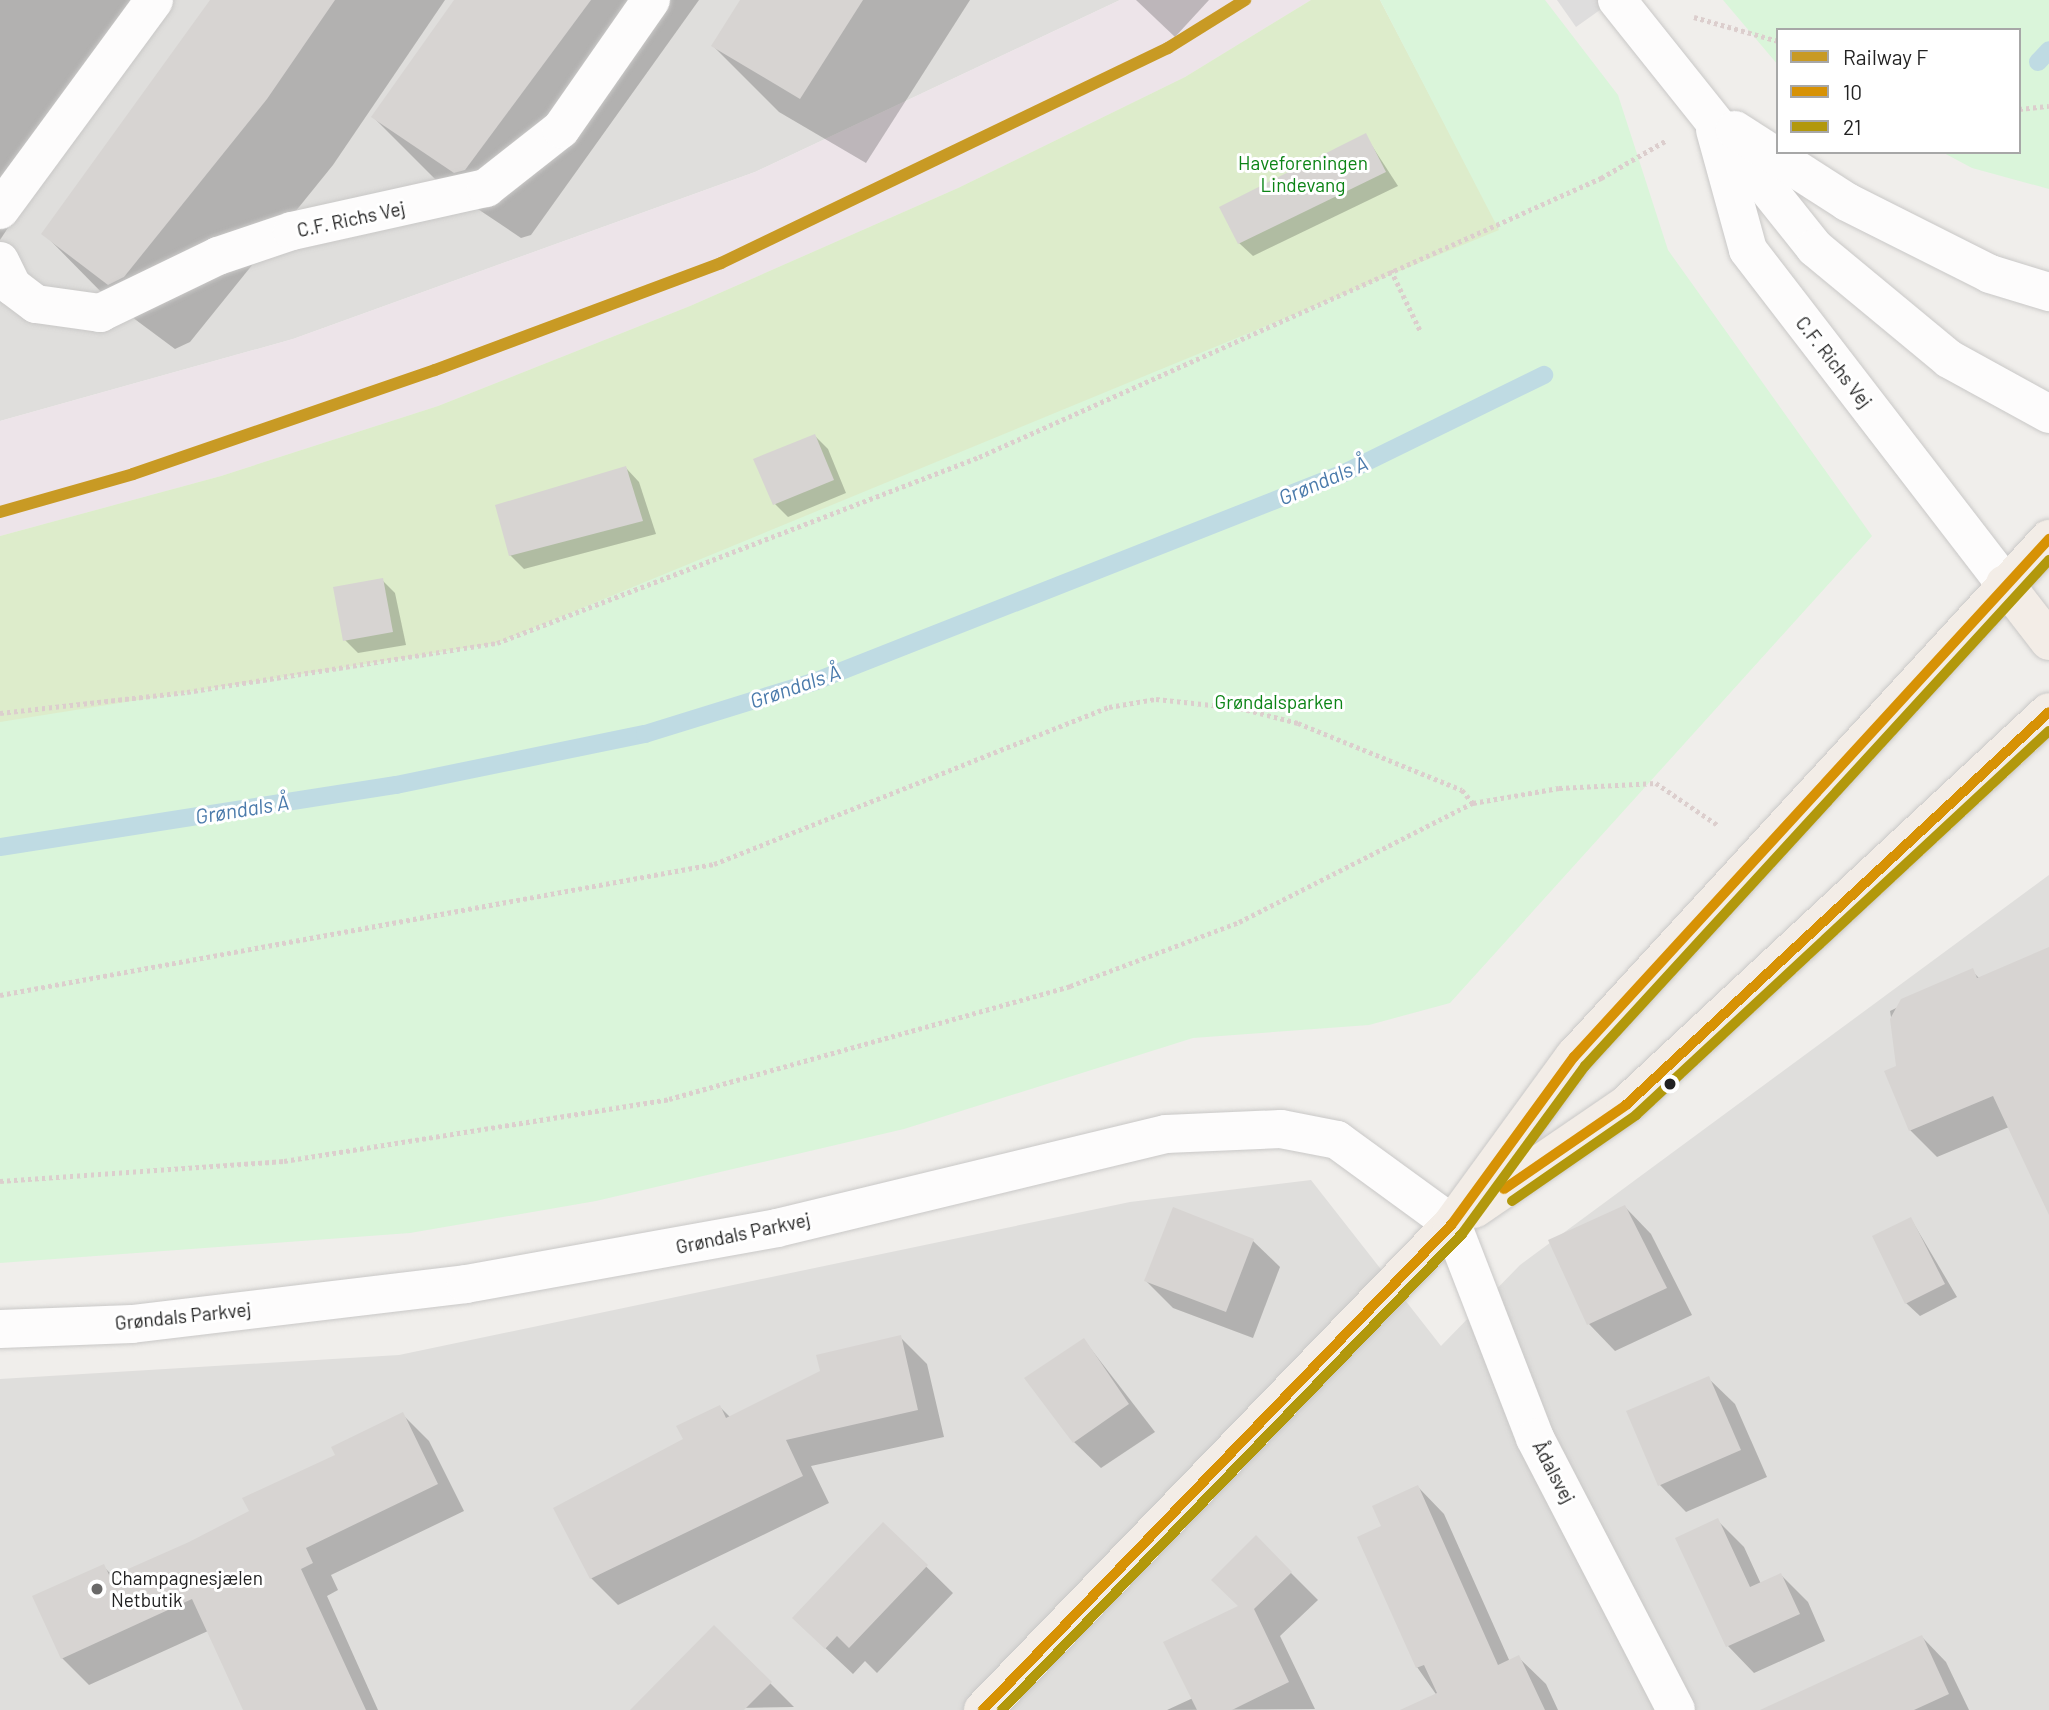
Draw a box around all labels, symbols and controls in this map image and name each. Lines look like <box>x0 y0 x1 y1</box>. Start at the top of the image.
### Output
legend <box>1776 28 2021 154</box>
text: Railway F <box>1843 44 1928 69</box>
text: 10 <box>1843 79 1862 104</box>
text: 21 <box>1843 114 1861 139</box>
park label: Haveforeningen Lindevang <box>1238 152 1368 196</box>
street label: C.F. Richs Vej <box>295 196 407 242</box>
street label: C.F. Richs Vej <box>1791 312 1877 412</box>
water label: Grøndals Å <box>1275 450 1371 510</box>
water label: Grøndals Å <box>746 659 844 713</box>
park label: Grøndalsparken <box>1215 691 1343 713</box>
water label: Grøndals Å <box>193 789 291 829</box>
unlabelled marker <box>1663 1077 1677 1091</box>
street label: Grøndals Parkvej <box>674 1208 812 1258</box>
street label: Grøndals Parkvej <box>114 1298 252 1334</box>
street label: Ådalsvej <box>1528 1437 1580 1507</box>
place label: Champagnesjælen Netbutik <box>111 1567 263 1611</box>
marker: Champagnesjælen Netbutik <box>89 1581 105 1597</box>

